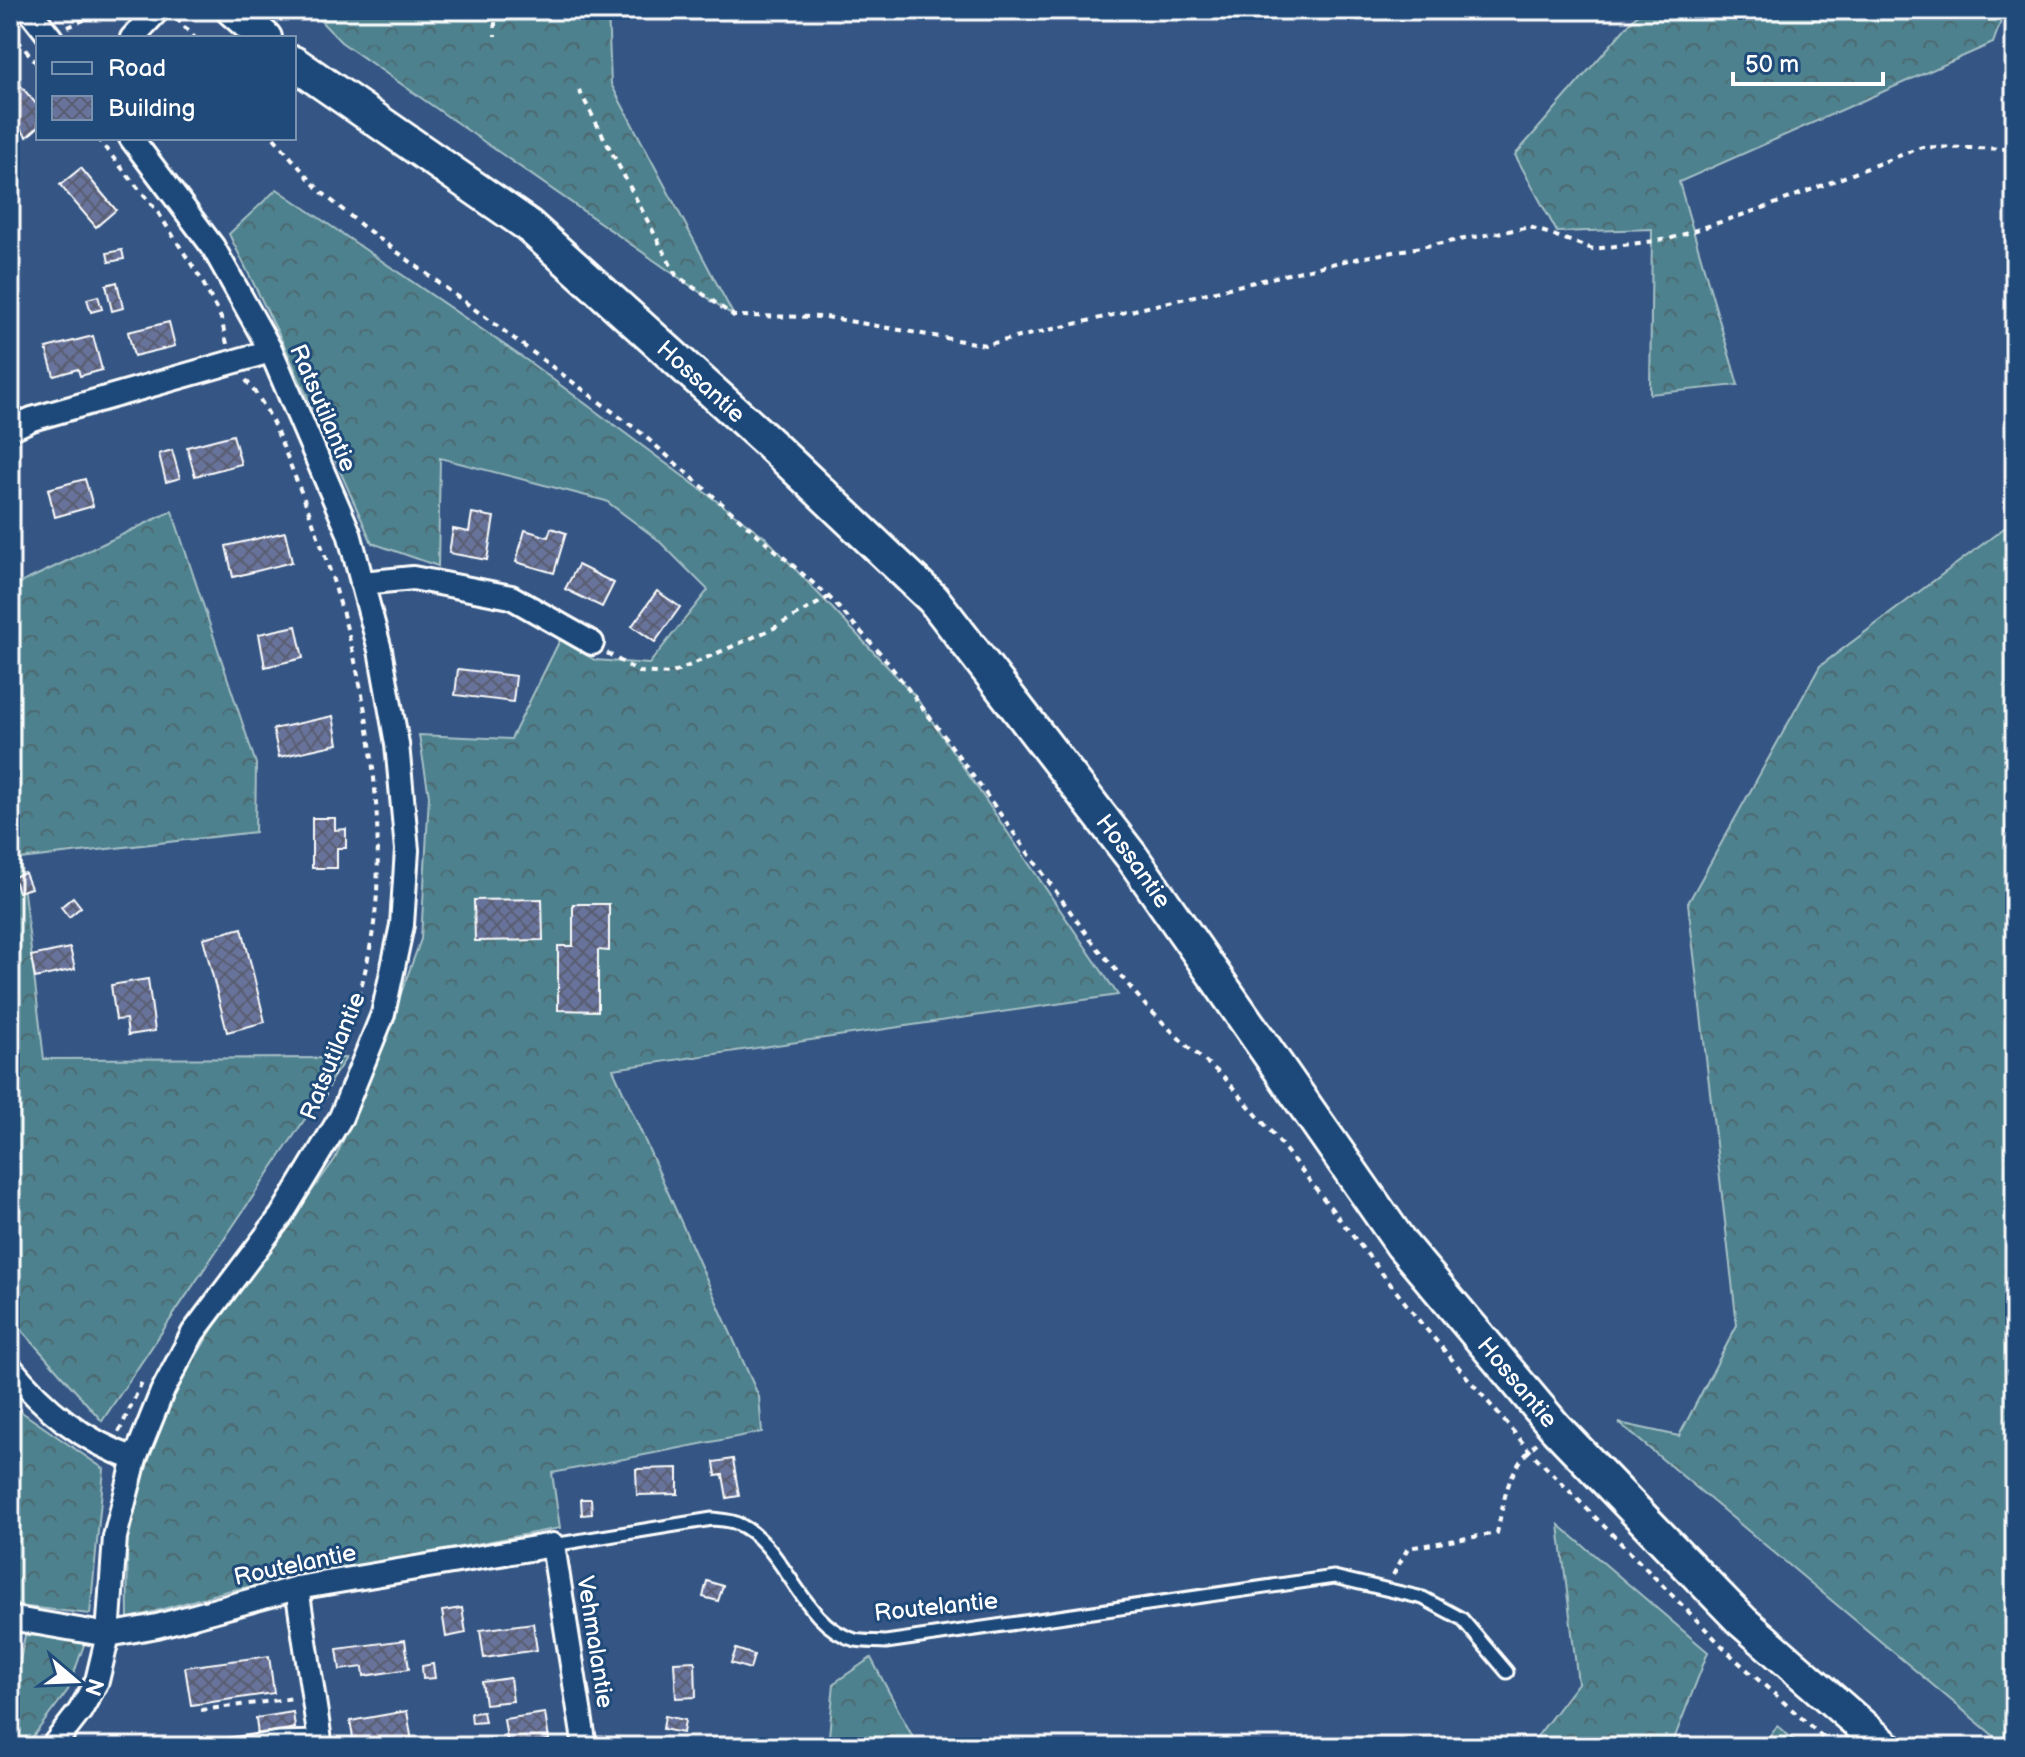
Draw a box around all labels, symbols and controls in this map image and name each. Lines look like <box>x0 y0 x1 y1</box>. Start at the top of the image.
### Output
legend <box>36 36 296 140</box>
scale bar <box>1733 36 1883 86</box>
text: 50 m <box>1745 50 1799 79</box>
text: Road <box>108 54 166 83</box>
text: Building <box>108 94 195 123</box>
street label: Hossantie <box>651 334 751 429</box>
street label: Ratsutilantie <box>283 340 363 476</box>
street label: Hossantie <box>1090 808 1178 914</box>
street label: Ratsutilantie <box>294 988 372 1124</box>
street label: Hossantie <box>1471 1331 1564 1434</box>
street label: Routelantie <box>231 1538 359 1592</box>
street label: Vehmalantie <box>570 1574 620 1710</box>
street label: Routelantie <box>873 1586 999 1628</box>
north arrow <box>36 1641 116 1721</box>
text: N <box>78 1675 109 1699</box>

